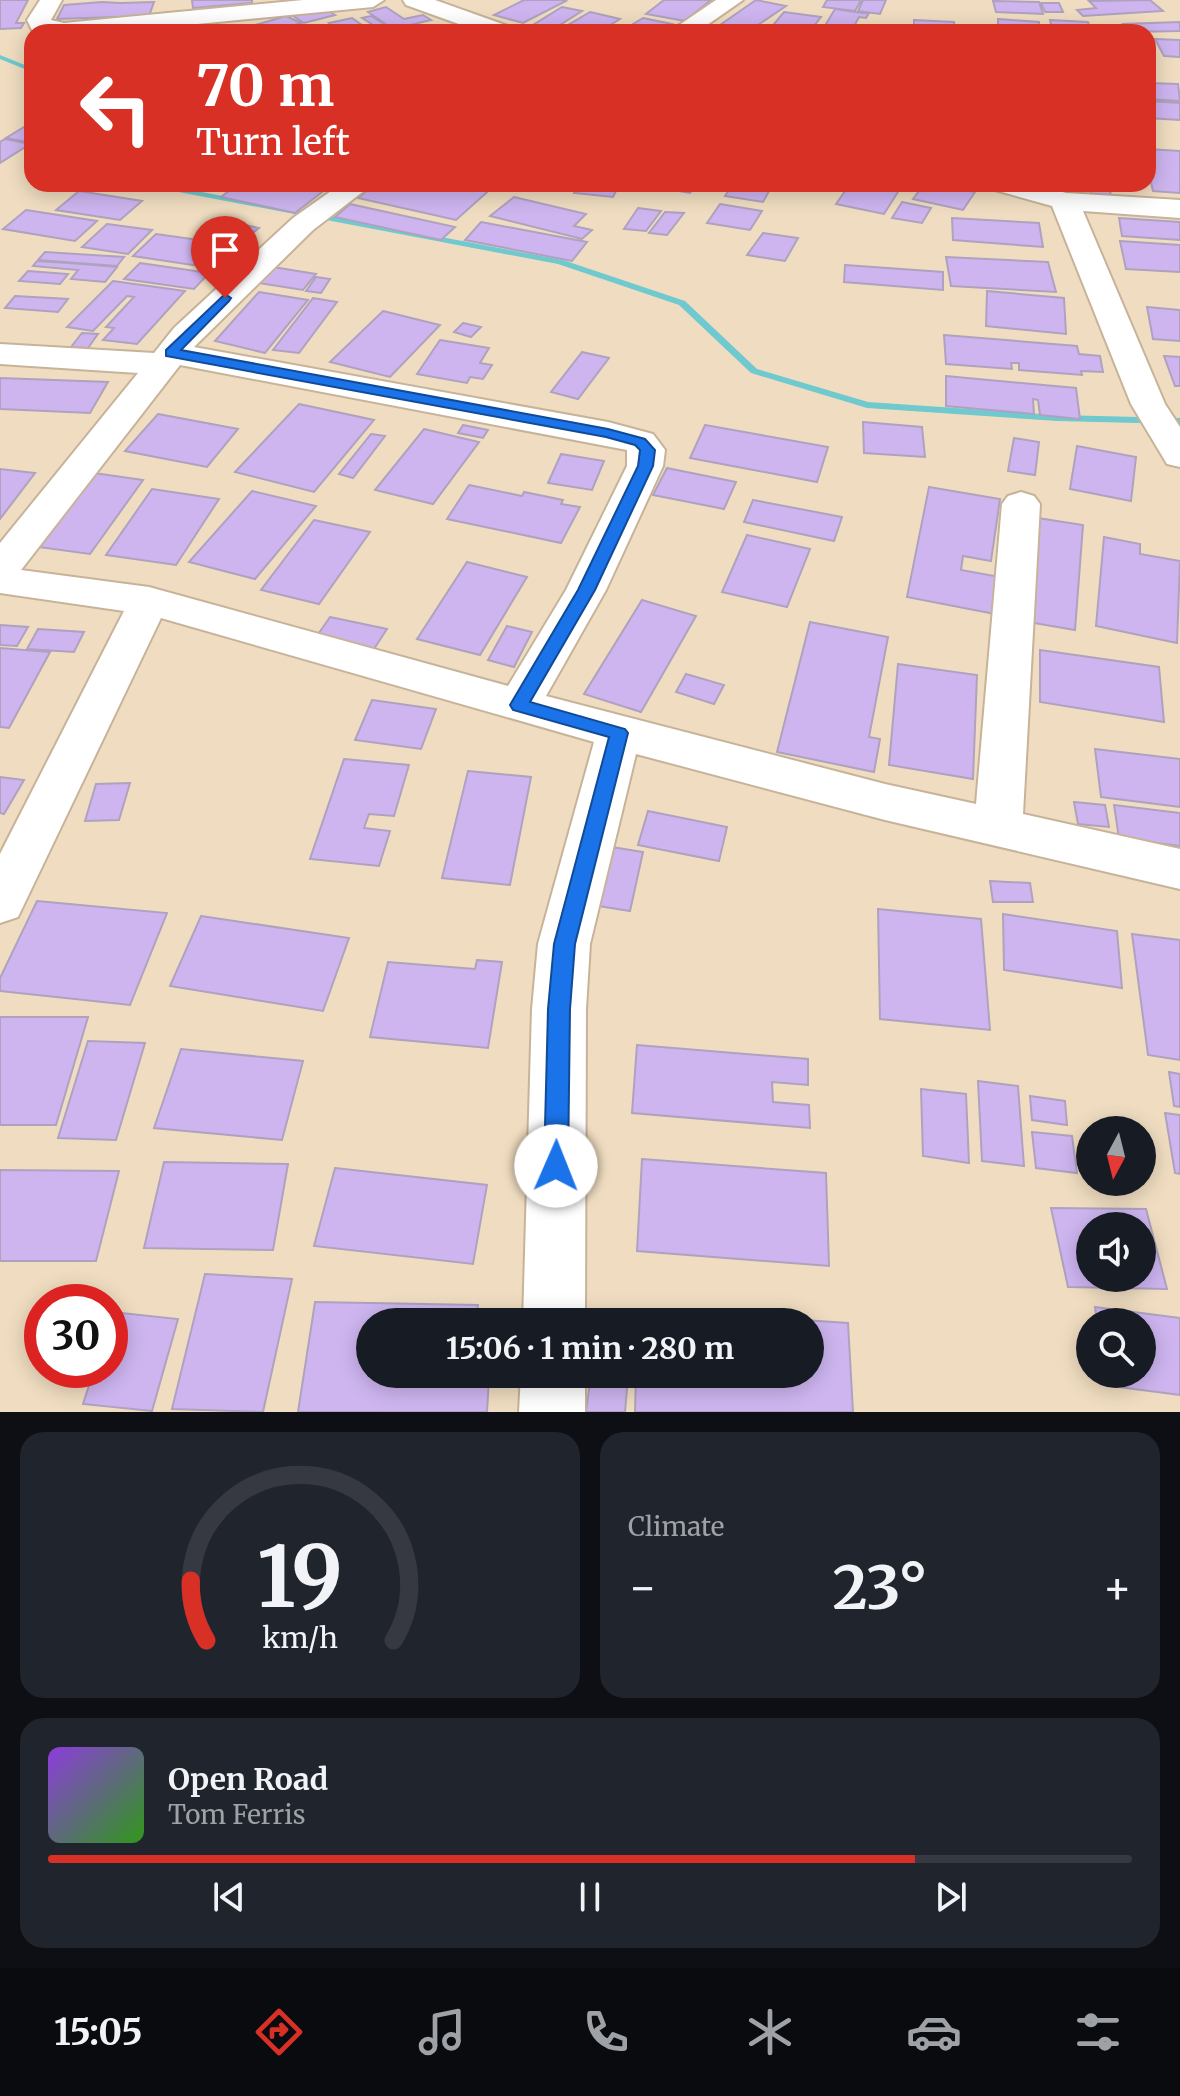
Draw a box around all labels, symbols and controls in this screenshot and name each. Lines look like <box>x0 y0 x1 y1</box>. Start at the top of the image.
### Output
text: 70 m <box>196 51 334 121</box>
icon: left <box>64 56 168 160</box>
text: Turn left <box>196 120 350 165</box>
pin <box>191 216 259 298</box>
icon: arrive <box>203 228 247 272</box>
north arrow <box>1076 1116 1156 1196</box>
map controls <box>1076 1116 1156 1388</box>
position arrow <box>514 1124 598 1208</box>
button: sound <box>1076 1212 1156 1292</box>
speed limit sign: 30 <box>24 1284 128 1388</box>
button: search <box>1076 1308 1156 1388</box>
text: 15:06 · 1 min · 280 m <box>446 1329 734 1367</box>
text: Climate <box>628 1510 724 1543</box>
text: 19 <box>257 1525 343 1630</box>
text: 23° <box>832 1550 928 1625</box>
text: − <box>628 1560 657 1615</box>
text: + <box>1103 1560 1132 1615</box>
text: km/h <box>262 1620 338 1656</box>
text: Open Road <box>168 1760 328 1798</box>
text: Tom Ferris <box>168 1798 306 1831</box>
icon: previous <box>207 1875 251 1919</box>
icon: pause <box>568 1875 612 1919</box>
icon: next <box>929 1875 973 1919</box>
icon: directions <box>251 2004 307 2060</box>
icon: music <box>414 2004 470 2060</box>
icon: phone <box>578 2004 634 2060</box>
icon: climate <box>742 2004 798 2060</box>
icon: car <box>906 2004 962 2060</box>
icon: filters <box>1070 2004 1126 2060</box>
text: 15:05 <box>54 2010 143 2055</box>

